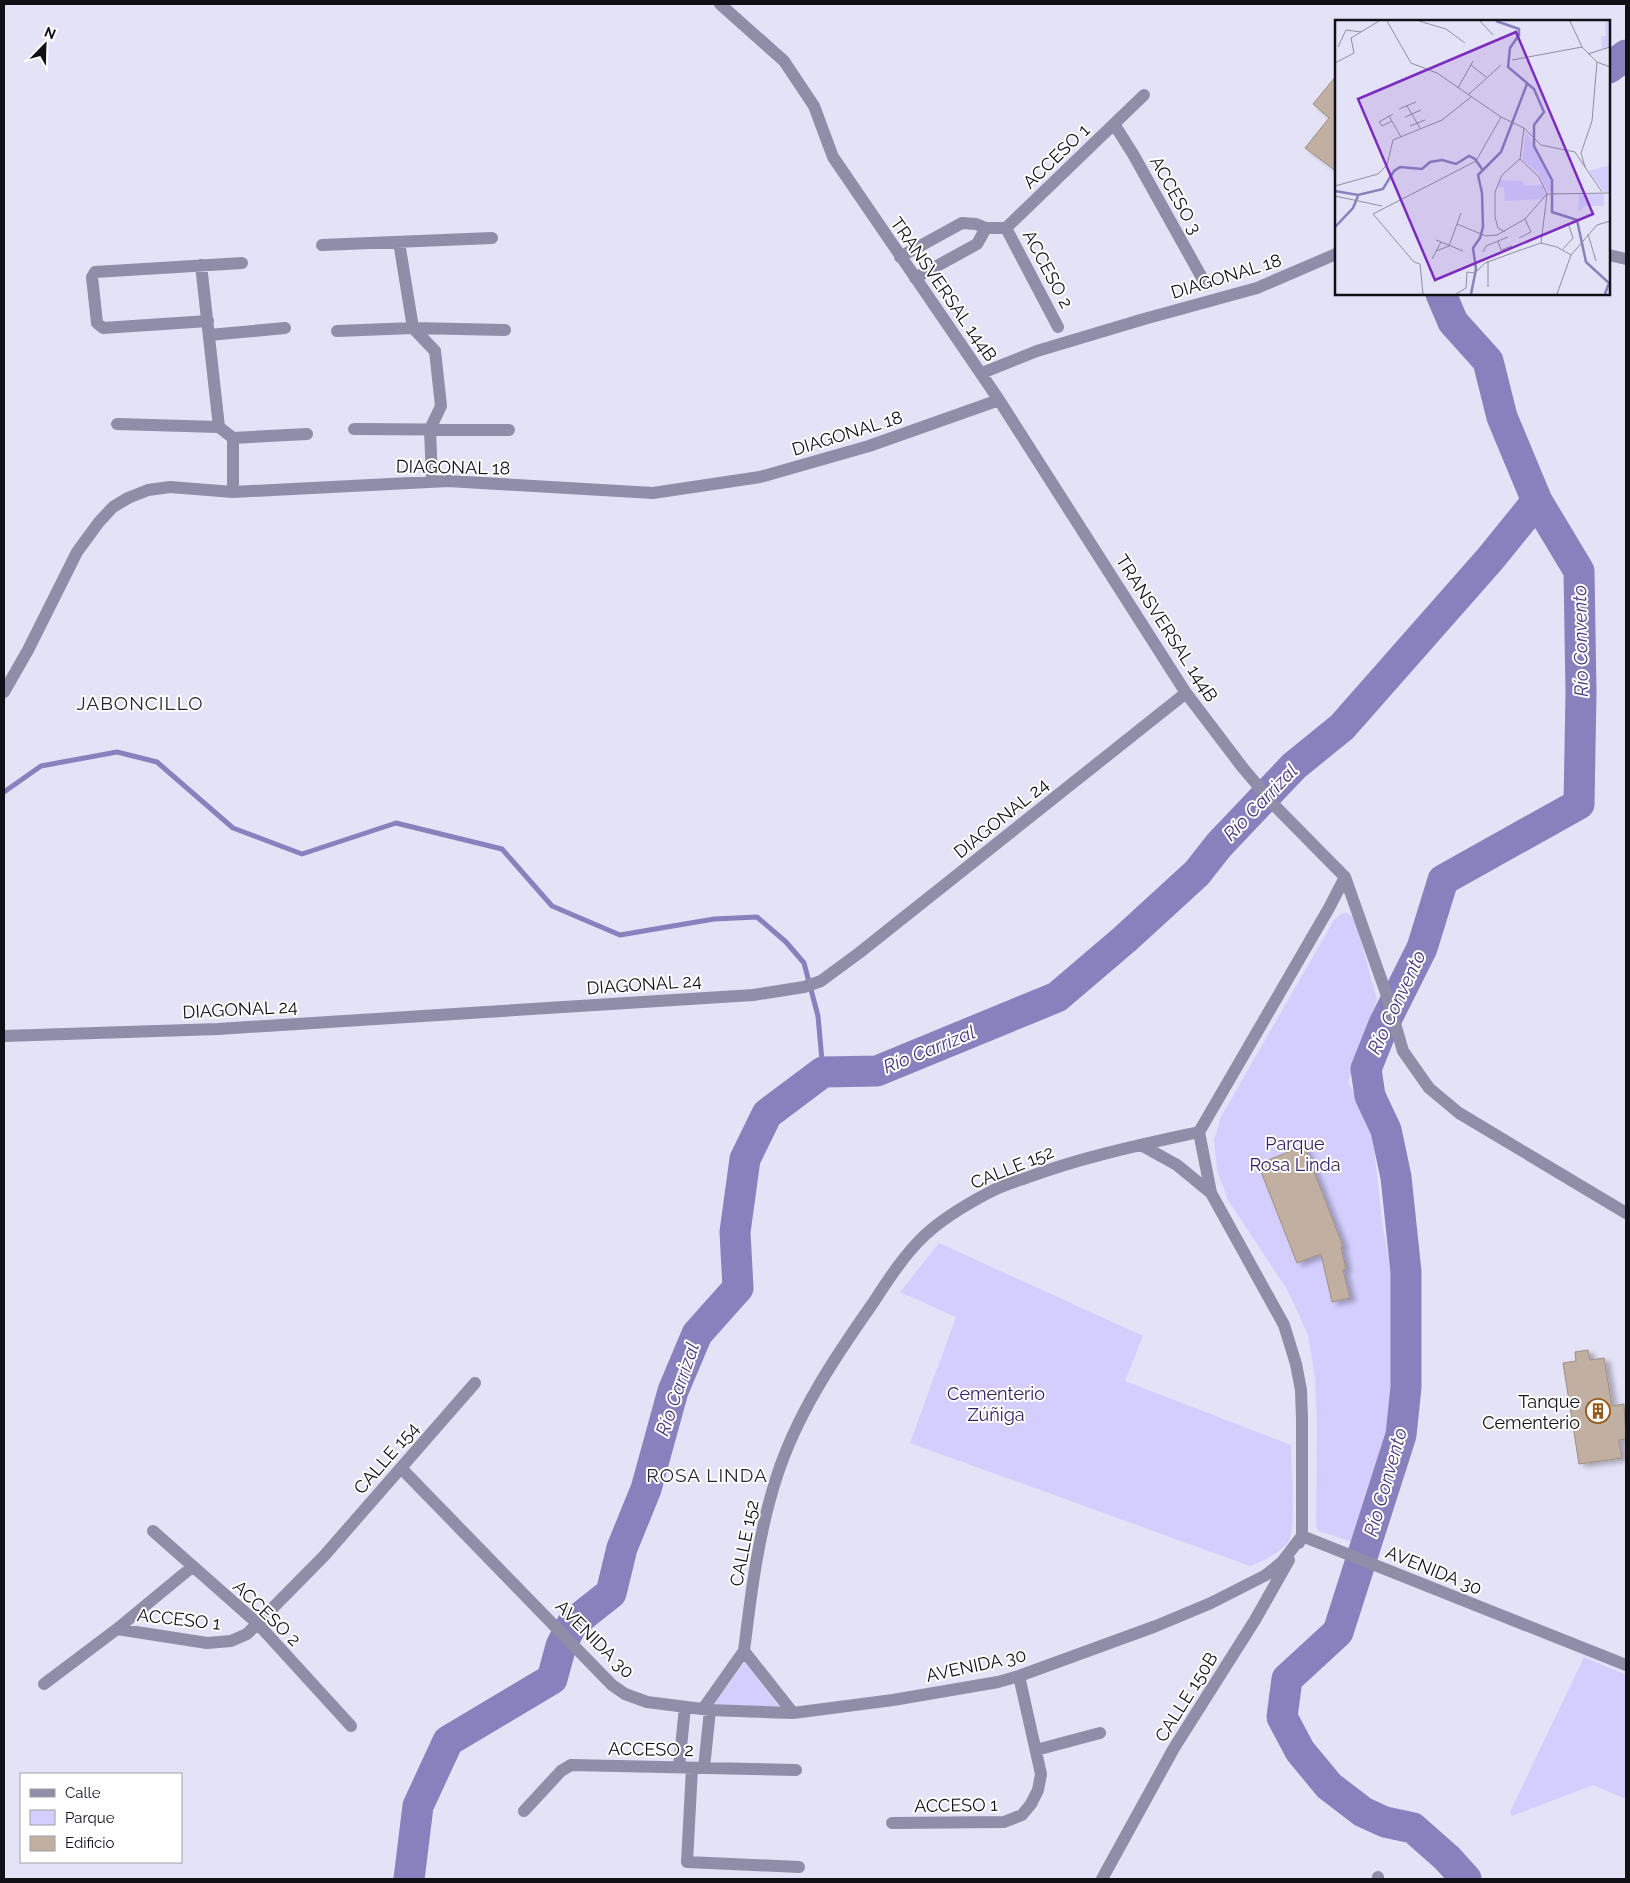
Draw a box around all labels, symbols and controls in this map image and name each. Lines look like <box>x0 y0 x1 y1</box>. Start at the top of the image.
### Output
north arrow <box>20 20 70 70</box>
inset map <box>1335 20 1610 295</box>
text: N <box>42 24 58 42</box>
street label: ACCESO 1 <box>1019 119 1094 193</box>
street label: ACCESO 3 <box>1146 152 1206 238</box>
street label: TRANSVERSAL 144B <box>886 213 1002 365</box>
street label: ACCESO 2 <box>1019 226 1077 312</box>
street label: DIAGONAL 18 <box>1168 249 1284 303</box>
street label: DIAGONAL 18 <box>789 406 905 460</box>
street label: DIAGONAL 18 <box>396 456 510 478</box>
street label: TRANSVERSAL 144B <box>1112 551 1222 705</box>
water label: Río Convento <box>1568 585 1592 697</box>
district label: JABONCILLO <box>77 692 203 714</box>
water label: Río Carrizal <box>1218 759 1302 845</box>
street label: DIAGONAL 24 <box>950 773 1053 862</box>
water label: Río Convento <box>1362 947 1430 1057</box>
street label: DIAGONAL 24 <box>586 969 702 998</box>
street label: DIAGONAL 24 <box>182 995 298 1023</box>
water label: Río Carrizal <box>880 1021 978 1077</box>
park label: Parque Rosa Linda <box>1249 1133 1341 1175</box>
street label: CALLE 152 <box>967 1141 1057 1193</box>
water label: Río Carrizal <box>651 1339 703 1439</box>
park label: Cementerio Zúñiga <box>947 1383 1045 1425</box>
place label: Tanque Cementerio <box>1482 1391 1580 1433</box>
building icon: Tanque Cementerio <box>1585 1398 1611 1424</box>
street label: CALLE 154 <box>349 1418 423 1498</box>
water label: Río Convento <box>1359 1425 1411 1539</box>
district label: ROSA LINDA <box>646 1464 768 1486</box>
street label: CALLE 152 <box>725 1498 763 1588</box>
street label: AVENIDA 30 <box>1383 1541 1485 1599</box>
street label: ACCESO 2 <box>229 1576 305 1650</box>
street label: AVENIDA 30 <box>552 1596 638 1682</box>
street label: ACCESO 1 <box>136 1604 222 1634</box>
street label: AVENIDA 30 <box>924 1644 1028 1686</box>
street label: CALLE 150B <box>1150 1648 1222 1746</box>
street label: ACCESO 2 <box>608 1738 694 1760</box>
legend <box>20 1773 182 1863</box>
text: Calle <box>65 1784 101 1802</box>
street label: ACCESO 1 <box>914 1794 998 1816</box>
text: Parque <box>65 1809 115 1827</box>
text: Edificio <box>65 1834 115 1852</box>

